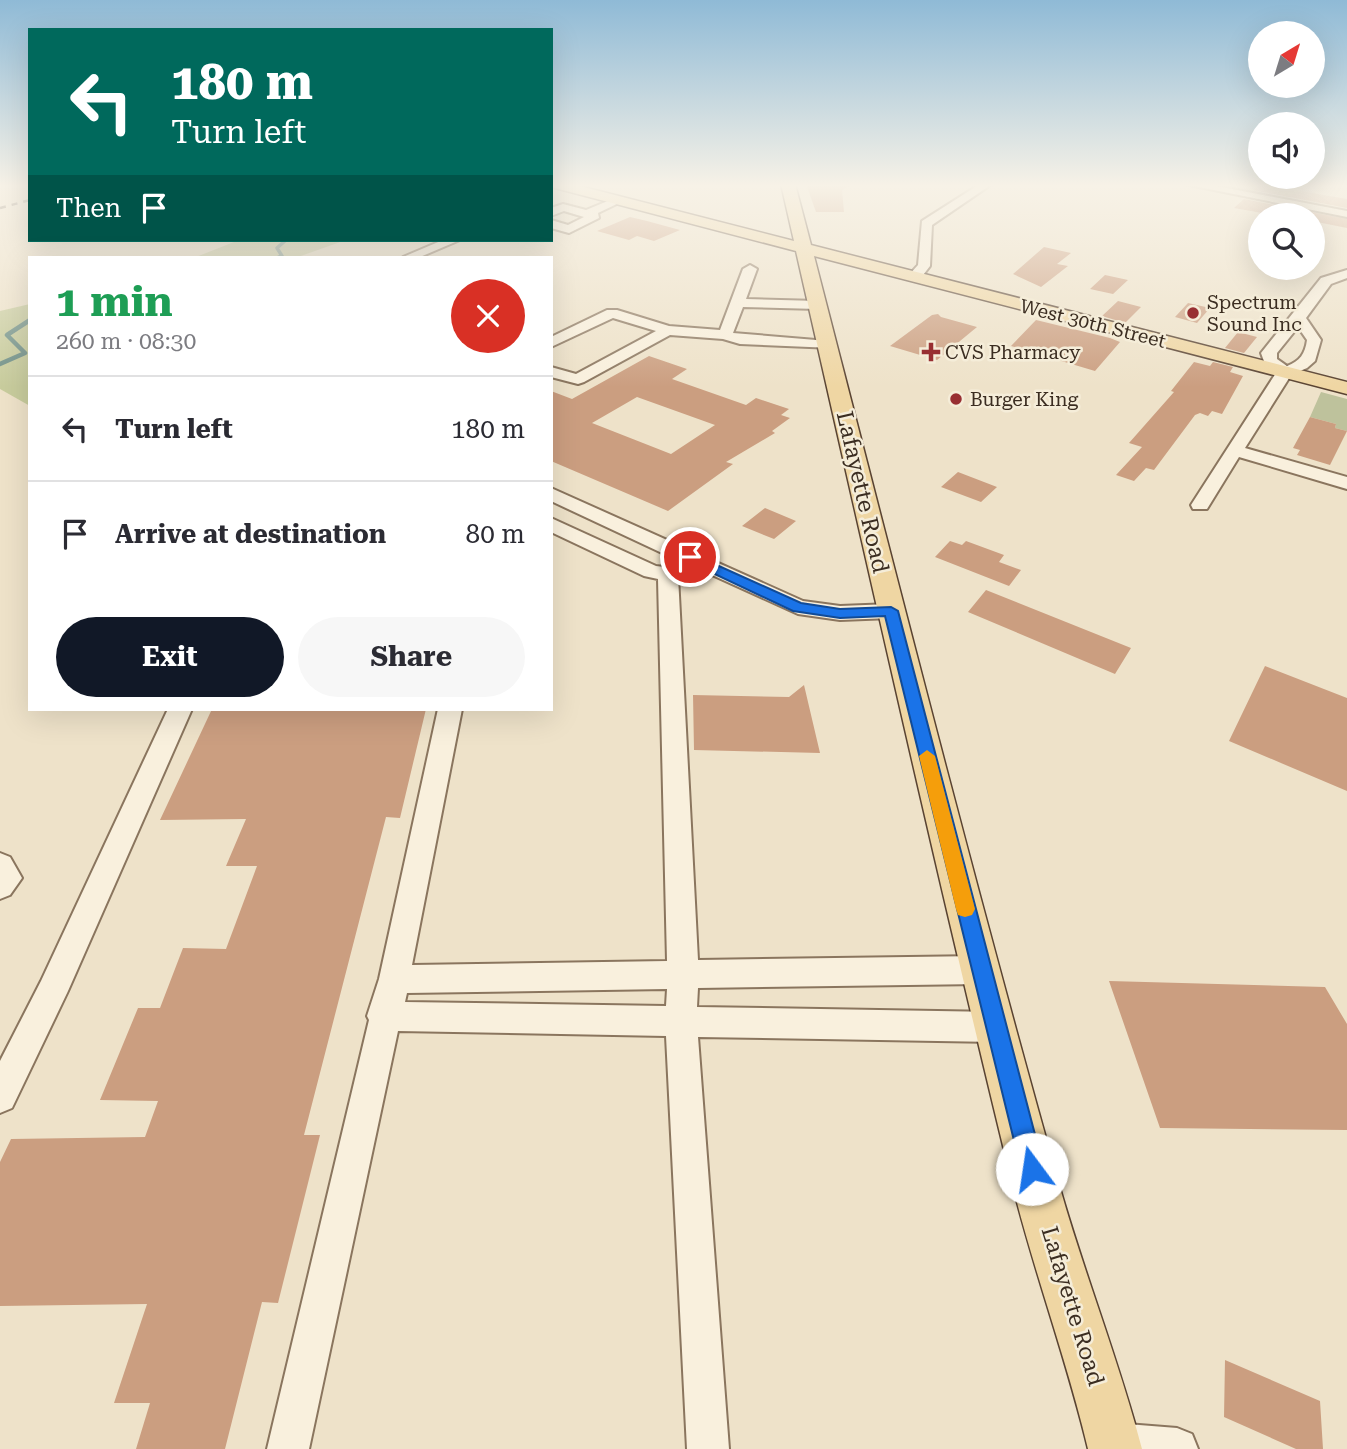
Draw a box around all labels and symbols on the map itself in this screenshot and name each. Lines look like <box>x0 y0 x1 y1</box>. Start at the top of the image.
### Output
north arrow <box>1248 21 1325 98</box>
place label: Spectrum Sound Inc <box>1207 291 1302 336</box>
street label: West 30th Street <box>1017 294 1168 353</box>
marker: Spectrum Sound Inc <box>1185 305 1201 321</box>
place label: CVS Pharmacy <box>945 341 1081 364</box>
marker: CVS Pharmacy <box>923 344 939 360</box>
place label: Burger King <box>970 388 1078 411</box>
marker: Burger King <box>948 391 964 407</box>
street label: Lafayette Road <box>831 409 894 576</box>
pin <box>660 527 720 587</box>
position arrow <box>995 1132 1069 1206</box>
street label: Lafayette Road <box>1035 1223 1110 1389</box>

